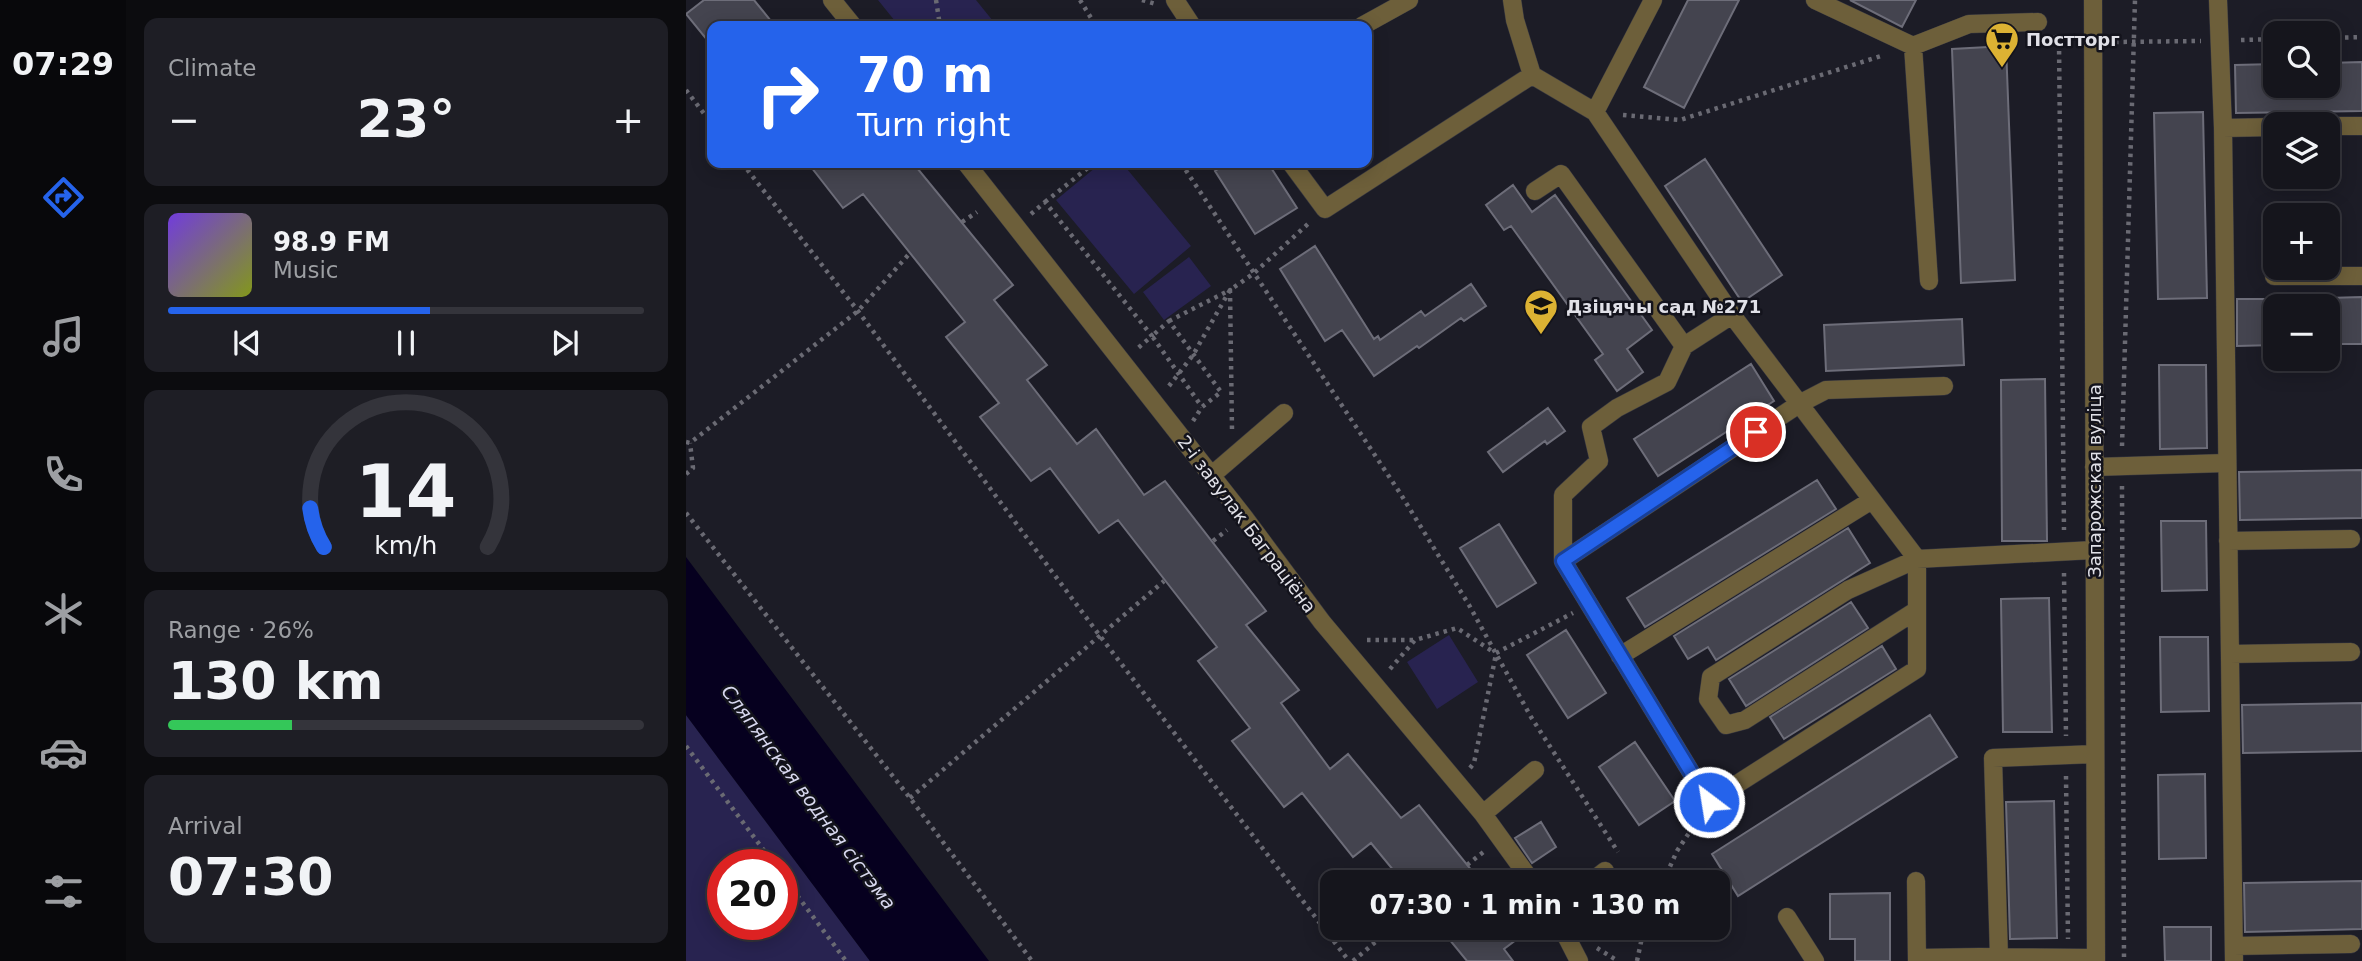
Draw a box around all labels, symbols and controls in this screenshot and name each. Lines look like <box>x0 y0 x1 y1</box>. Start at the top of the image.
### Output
supermarket icon: Постторг <box>1983 20 2021 69</box>
map controls <box>2263 21 2340 371</box>
button: search <box>2263 21 2340 98</box>
place label: Постторг <box>2026 29 2120 50</box>
text: 07:29 <box>12 45 114 83</box>
text: 70 m <box>857 47 993 104</box>
icon: right <box>742 49 833 140</box>
text: Climate <box>168 55 257 81</box>
text: 23° <box>357 89 455 149</box>
text: − <box>168 98 200 142</box>
text: + <box>612 98 644 142</box>
text: Turn right <box>857 106 1010 144</box>
button: layers <box>2263 112 2340 189</box>
icon: directions <box>39 173 88 222</box>
button: + <box>2263 203 2340 280</box>
text: 98.9 FM <box>273 227 390 257</box>
text: Music <box>273 257 338 283</box>
school or university icon: Дзіцячы сад №271 <box>1522 287 1560 336</box>
button: − <box>2263 294 2340 371</box>
place label: Дзіцячы сад №271 <box>1566 296 1761 317</box>
icon: music <box>39 312 88 361</box>
icon: previous <box>228 324 266 362</box>
icon: pause <box>387 324 425 362</box>
icon: next <box>546 324 584 362</box>
street label: Запарожская вуліца <box>2084 384 2105 578</box>
pin <box>1726 402 1786 462</box>
icon: arrive <box>1737 413 1775 451</box>
street label: 2-і завулак Баграціёна <box>1174 431 1320 617</box>
text: 14 <box>355 449 457 534</box>
icon: phone <box>39 450 88 499</box>
text: km/h <box>374 530 438 559</box>
icon: climate <box>39 589 88 638</box>
text: Range · 26% <box>168 617 314 643</box>
text: 130 km <box>168 651 383 711</box>
water label: Сляпянская водная сістэма <box>717 680 901 914</box>
icon: car <box>39 728 88 777</box>
position arrow <box>1672 765 1746 839</box>
text: Arrival <box>168 813 243 839</box>
text: 07:30 <box>168 847 334 907</box>
speed limit sign: 20 <box>707 849 798 940</box>
icon: filters <box>39 867 88 916</box>
text: 07:30 · 1 min · 130 m <box>1370 890 1680 920</box>

